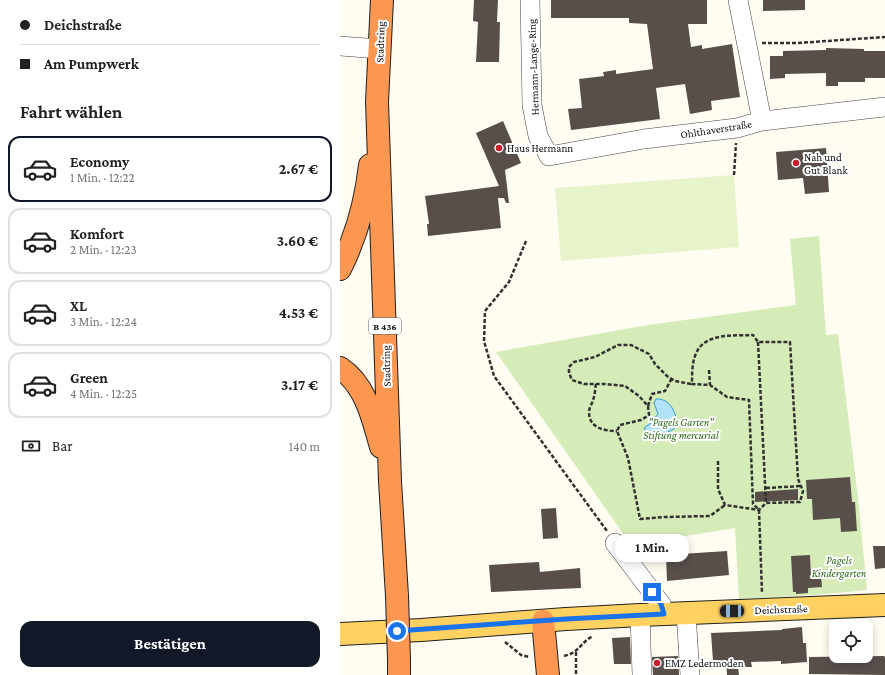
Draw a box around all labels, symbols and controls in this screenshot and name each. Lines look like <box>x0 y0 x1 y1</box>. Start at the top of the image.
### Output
text: Deichstraße <box>44 17 122 33</box>
street label: Hermann-Lange-Ring <box>525 18 542 115</box>
street label: Stadtring <box>373 20 388 63</box>
text: Am Pumpwerk <box>44 56 139 72</box>
text: Fahrt wählen <box>20 102 122 122</box>
street label: Ohlthaverstraße <box>679 117 753 141</box>
place label: Haus Hermann <box>507 142 573 154</box>
marker: Haus Hermann <box>494 143 504 153</box>
icon: car <box>22 151 58 187</box>
place label: Nah und Gut Blank <box>804 151 848 176</box>
text: Economy <box>70 154 129 170</box>
marker: Nah und Gut Blank <box>791 158 801 168</box>
text: 2.67 € <box>279 161 318 177</box>
text: 1 Min. · 12:22 <box>70 170 135 185</box>
icon: car <box>22 223 58 259</box>
text: Komfort <box>70 226 124 242</box>
text: 3.60 € <box>277 233 318 249</box>
text: 2 Min. · 12:23 <box>70 242 137 257</box>
icon: car <box>22 295 58 331</box>
text: XL <box>70 298 87 314</box>
text: 4.53 € <box>279 305 318 321</box>
text: 3 Min. · 12:24 <box>70 314 137 329</box>
road number: B 436 <box>369 318 401 334</box>
street label: Stadtring <box>379 344 394 387</box>
icon: car <box>22 367 58 403</box>
text: Green <box>70 370 108 386</box>
text: 3.17 € <box>281 377 318 393</box>
text: 4 Min. · 12:25 <box>70 386 137 401</box>
park label: "Pagels Garten" Stiftung mercurial <box>643 416 719 442</box>
icon: cash <box>20 435 42 457</box>
text: Bar <box>52 438 72 454</box>
text: 140 m <box>289 439 320 454</box>
callout: 1 Min. <box>615 534 689 562</box>
text: 1 Min. <box>635 540 669 555</box>
park label: Pagels Kindergarten <box>812 554 867 580</box>
route end <box>643 583 661 601</box>
street label: Deichstraße <box>754 602 808 616</box>
car <box>720 605 744 617</box>
map controls <box>829 619 873 663</box>
button: locate <box>829 619 873 663</box>
button: Bestätigen <box>20 621 320 667</box>
route start <box>388 622 406 640</box>
place label: EMZ Ledermoden <box>665 657 744 669</box>
marker: EMZ Ledermoden <box>652 658 662 668</box>

